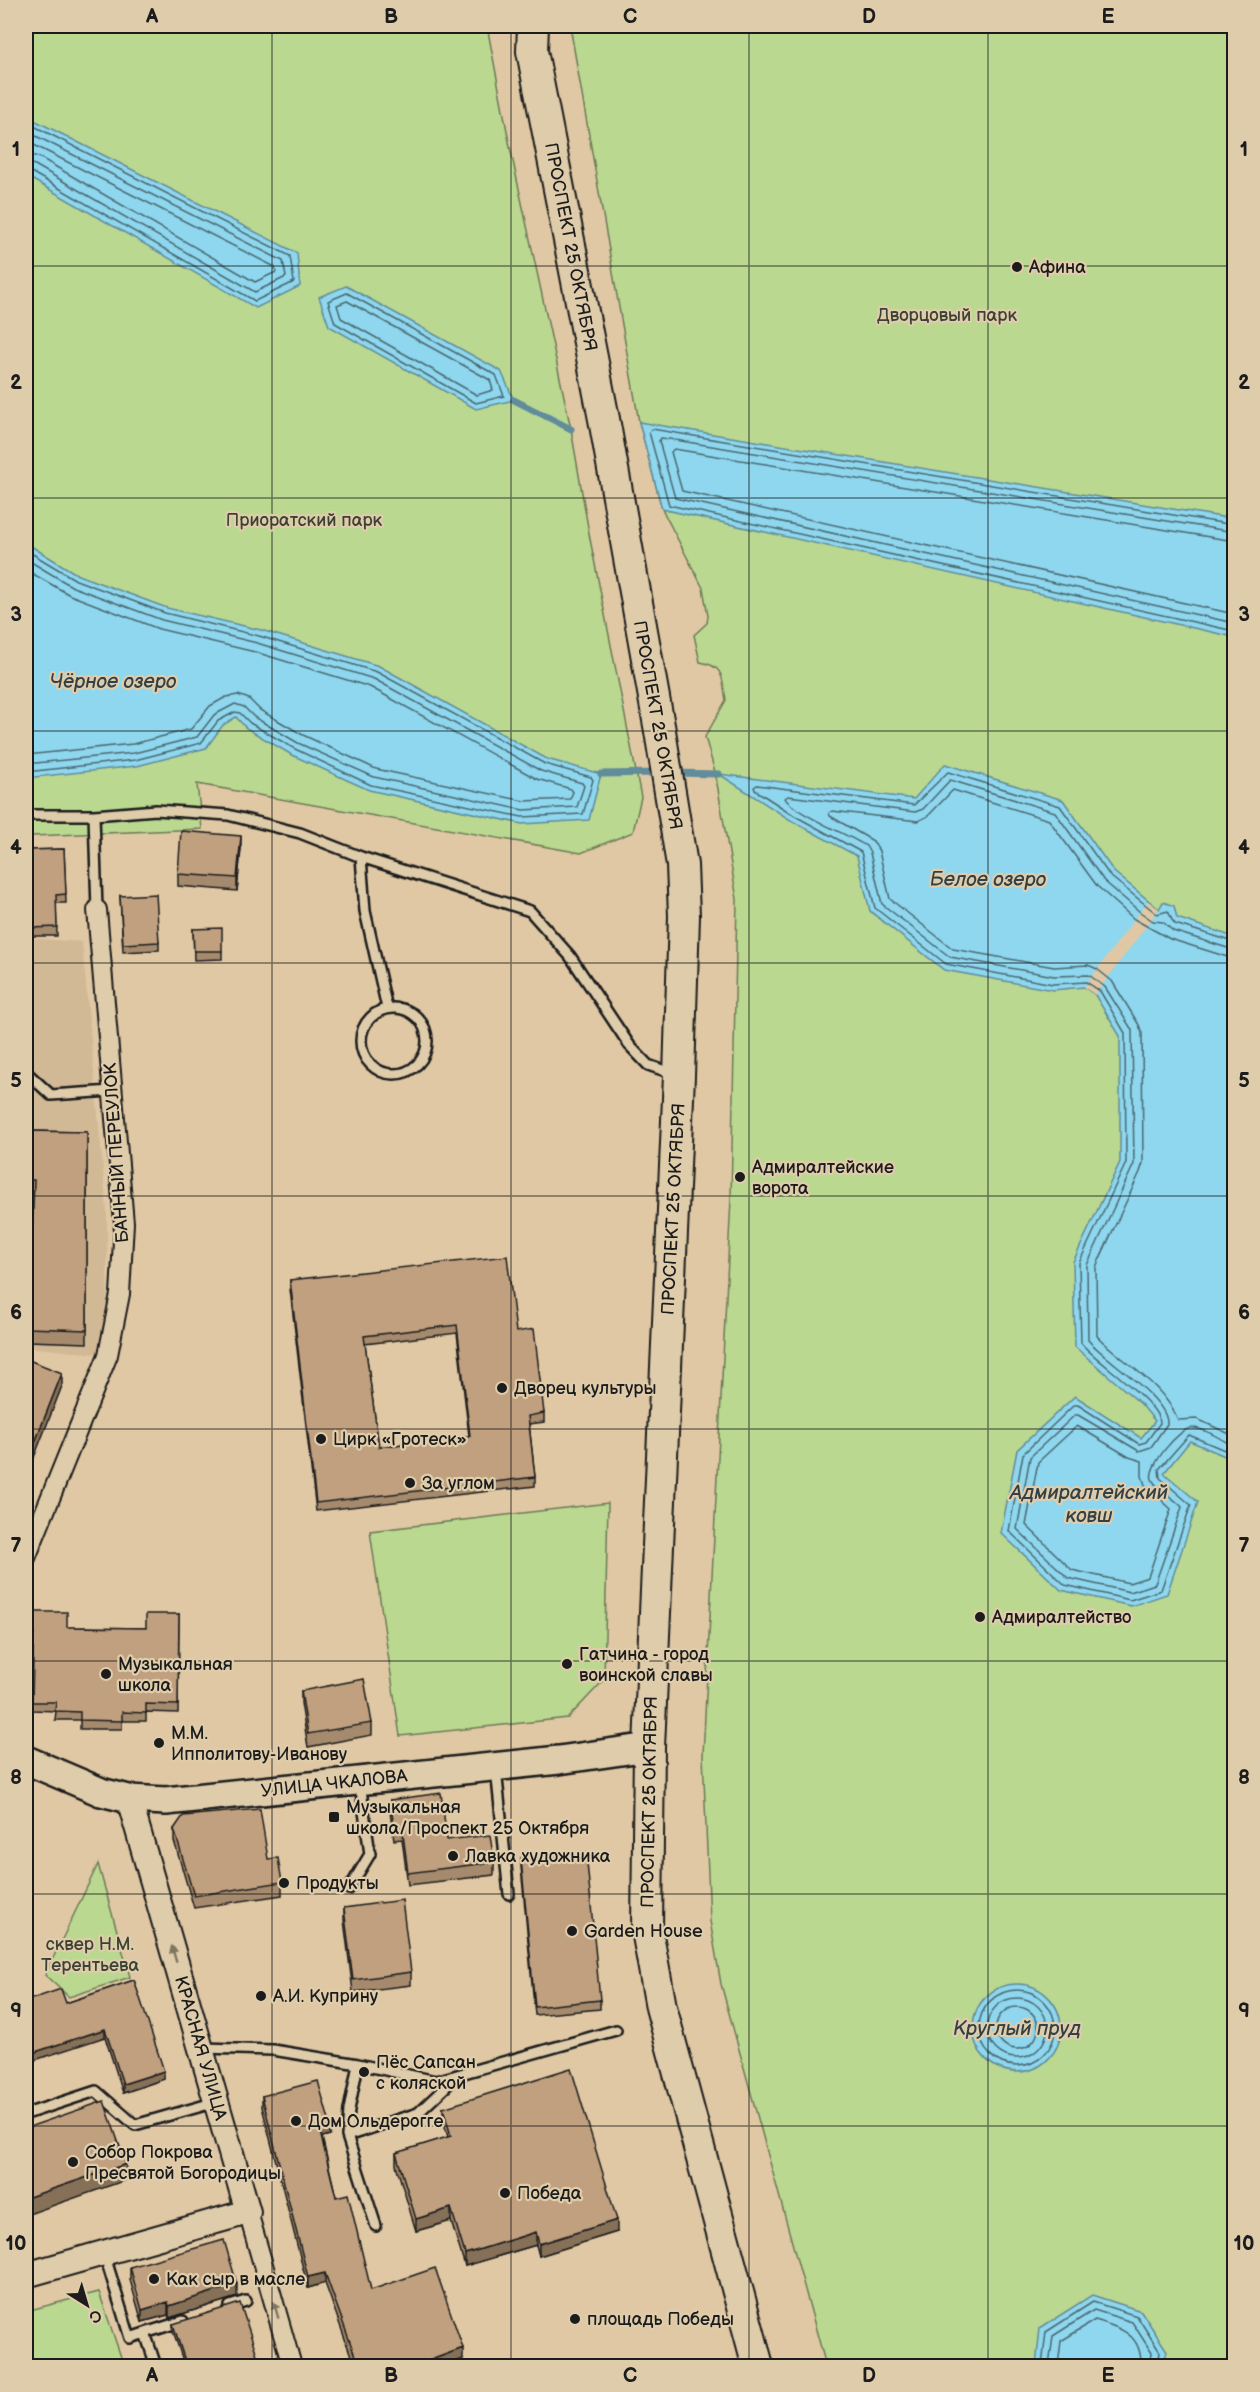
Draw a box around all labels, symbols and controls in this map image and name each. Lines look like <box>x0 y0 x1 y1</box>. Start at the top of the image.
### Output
text: A <box>145 5 159 29</box>
text: B <box>384 5 398 29</box>
text: C <box>623 5 637 29</box>
text: D <box>862 5 876 29</box>
text: E <box>1102 5 1115 29</box>
text: 1 <box>12 138 20 162</box>
text: 1 <box>1240 138 1248 162</box>
street label: ПРОСПЕКТ 25 ОКТЯБРЯ <box>540 141 601 353</box>
place label: Афина <box>1028 257 1086 278</box>
marker: Афина <box>1010 260 1024 274</box>
park label: Дворцовый парк <box>877 305 1017 326</box>
text: 2 <box>10 371 22 395</box>
text: 2 <box>1238 371 1250 395</box>
park label: Приоратский парк <box>226 510 383 531</box>
text: 3 <box>10 603 22 627</box>
text: 3 <box>1238 603 1250 627</box>
street label: ПРОСПЕКТ 25 ОКТЯБРЯ <box>629 619 686 831</box>
water label: Чёрное озеро <box>50 670 177 694</box>
text: 4 <box>10 836 22 860</box>
text: 4 <box>1238 836 1250 860</box>
water label: Белое озеро <box>930 868 1047 892</box>
street label: БАННЫЙ ПЕРЕУЛОК <box>100 1062 133 1244</box>
text: 5 <box>10 1069 22 1093</box>
text: 5 <box>1238 1069 1250 1093</box>
street label: ПРОСПЕКТ 25 ОКТЯБРЯ <box>657 1103 690 1315</box>
place label: Адмиралтейские ворота <box>751 1157 894 1199</box>
marker: Адмиралтейские ворота <box>733 1170 747 1184</box>
text: 6 <box>10 1301 22 1325</box>
text: 6 <box>1238 1301 1250 1325</box>
place label: Дворец культуры <box>514 1378 656 1399</box>
marker: Дворец культуры <box>495 1381 509 1395</box>
place label: Цирк «Гротеск» <box>333 1429 467 1450</box>
marker: Цирк «Гротеск» <box>314 1432 328 1446</box>
place label: За углом <box>422 1473 495 1494</box>
marker: За углом <box>403 1476 417 1490</box>
water label: Адмиралтейский ковш <box>1009 1481 1169 1528</box>
text: 7 <box>10 1534 22 1558</box>
text: 7 <box>1238 1534 1250 1558</box>
place label: Адмиралтейство <box>991 1607 1131 1628</box>
marker: Адмиралтейство <box>973 1610 987 1624</box>
place label: Гатчина - город воинской славы <box>579 1644 713 1686</box>
place label: Музыкальная школа <box>118 1654 233 1696</box>
marker: Гатчина - город воинской славы <box>560 1657 574 1671</box>
marker: Музыкальная школа <box>99 1667 113 1681</box>
street label: ПРОСПЕКТ 25 ОКТЯБРЯ <box>637 1696 662 1908</box>
place label: М.М. Ипполитову-Иванову <box>171 1723 348 1765</box>
marker: М.М. Ипполитову-Иванову <box>152 1736 166 1750</box>
street label: УЛИЦА ЧКАЛОВА <box>260 1765 408 1802</box>
text: 8 <box>10 1766 22 1790</box>
text: 8 <box>1238 1766 1250 1790</box>
place label: Музыкальная школа/Проспект 25 Октября <box>346 1797 589 1839</box>
marker: Музыкальная школа/Проспект 25 Октября <box>327 1810 341 1824</box>
place label: Лавка художника <box>464 1846 611 1867</box>
marker: Лавка художника <box>446 1849 460 1863</box>
place label: Продукты <box>296 1873 379 1894</box>
marker: Продукты <box>277 1876 291 1890</box>
place label: Garden House <box>584 1921 703 1942</box>
marker: Garden House <box>565 1924 579 1938</box>
park label: сквер Н.М. Терентьева <box>41 1934 139 1976</box>
one-way arrow <box>169 1945 178 1963</box>
street label: КРАСНАЯ УЛИЦА <box>170 1974 231 2123</box>
place label: А.И. Куприну <box>272 1986 379 2007</box>
marker: А.И. Куприну <box>254 1989 268 2003</box>
text: 9 <box>10 1999 22 2023</box>
text: 9 <box>1238 1999 1250 2023</box>
water label: Круглый пруд <box>953 2017 1081 2041</box>
place label: Пёс Сапсан с коляской <box>376 2052 476 2094</box>
marker: Пёс Сапсан с коляской <box>357 2065 371 2079</box>
place label: Дом Ольдерогге <box>308 2111 444 2132</box>
marker: Дом Ольдерогге <box>289 2114 303 2128</box>
place label: Собор Покрова Пресвятой Богородицы <box>85 2142 281 2184</box>
marker: Собор Покрова Пресвятой Богородицы <box>66 2155 80 2169</box>
place label: Победа <box>517 2183 582 2204</box>
marker: Победа <box>498 2186 512 2200</box>
text: 10 <box>6 2232 26 2256</box>
text: 10 <box>1234 2232 1254 2256</box>
place label: Как сыр в масле <box>166 2269 305 2290</box>
marker: Как сыр в масле <box>147 2272 161 2286</box>
north arrow <box>57 2275 117 2335</box>
one-way arrow <box>271 2301 280 2319</box>
text: С <box>85 2305 105 2327</box>
place label: площадь Победы <box>587 2309 734 2330</box>
marker: площадь Победы <box>568 2312 582 2326</box>
text: A <box>145 2364 159 2388</box>
text: B <box>384 2364 398 2388</box>
text: C <box>623 2364 637 2388</box>
text: D <box>862 2364 876 2388</box>
text: E <box>1102 2364 1115 2388</box>

